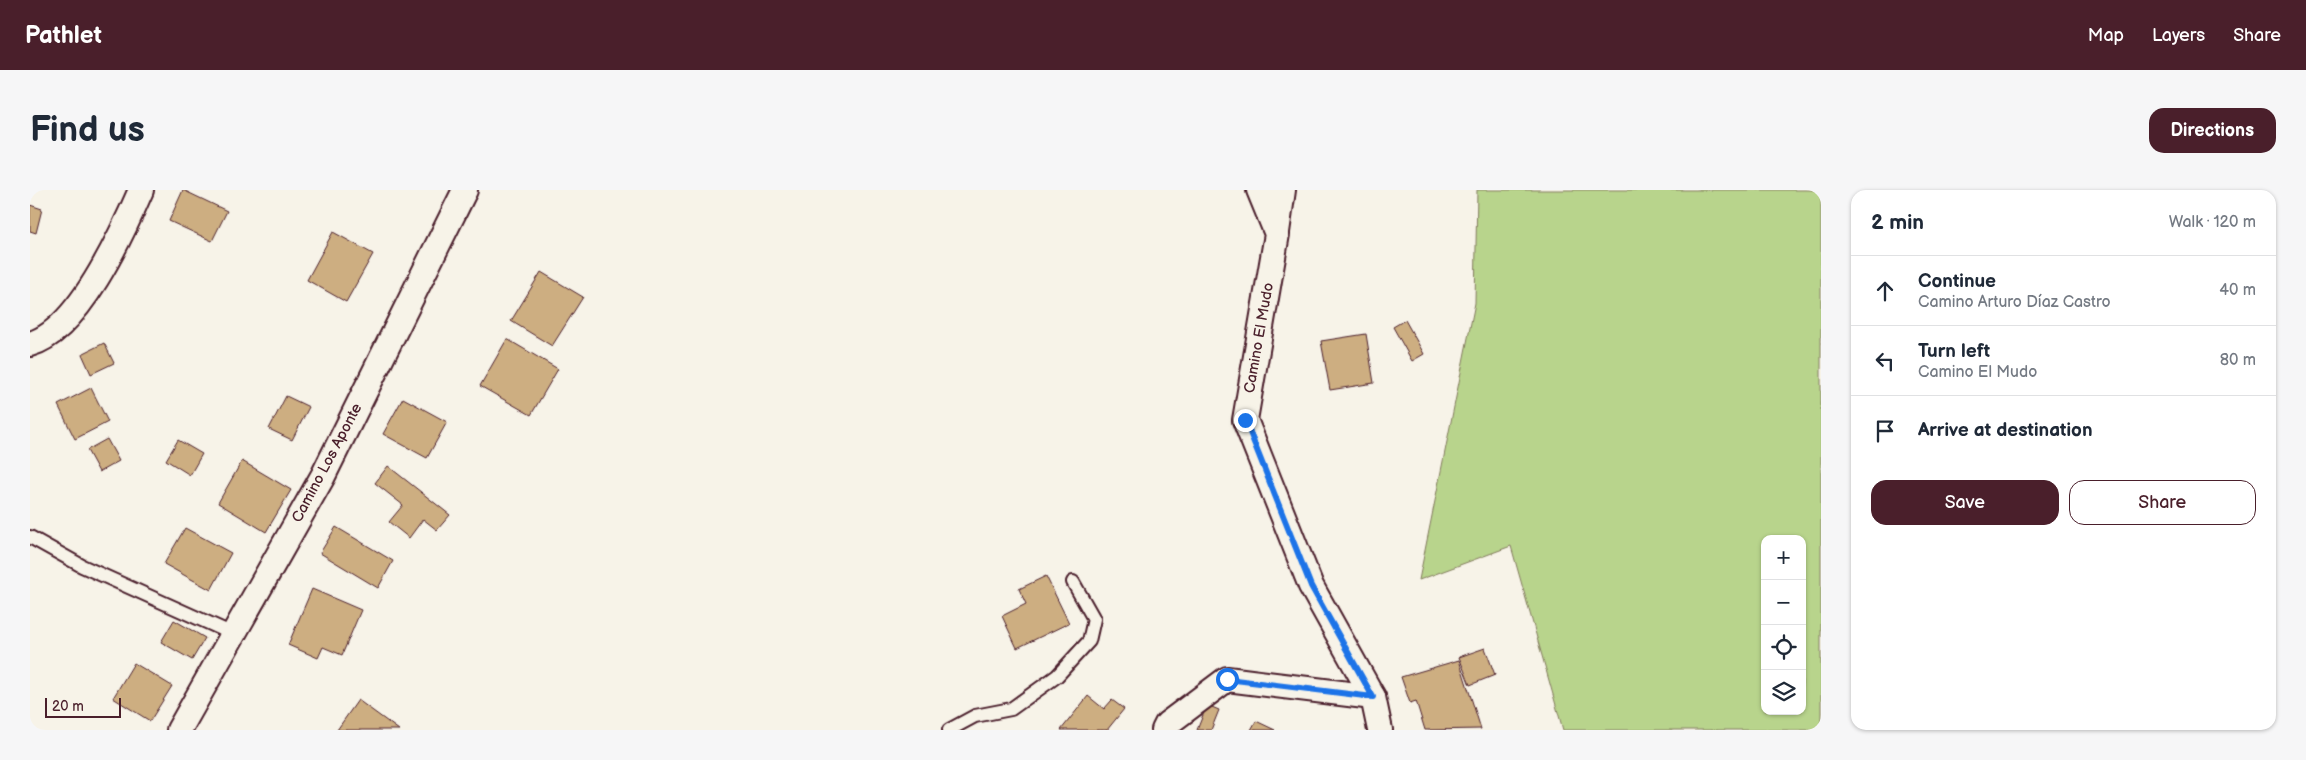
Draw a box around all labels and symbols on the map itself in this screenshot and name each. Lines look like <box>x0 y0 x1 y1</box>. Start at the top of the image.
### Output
street label: Camino El Mudo <box>1240 281 1278 395</box>
street label: Camino Los Aponte <box>288 400 366 526</box>
route end <box>1234 409 1257 432</box>
route start <box>1216 668 1239 691</box>
scale bar <box>45 695 121 718</box>

